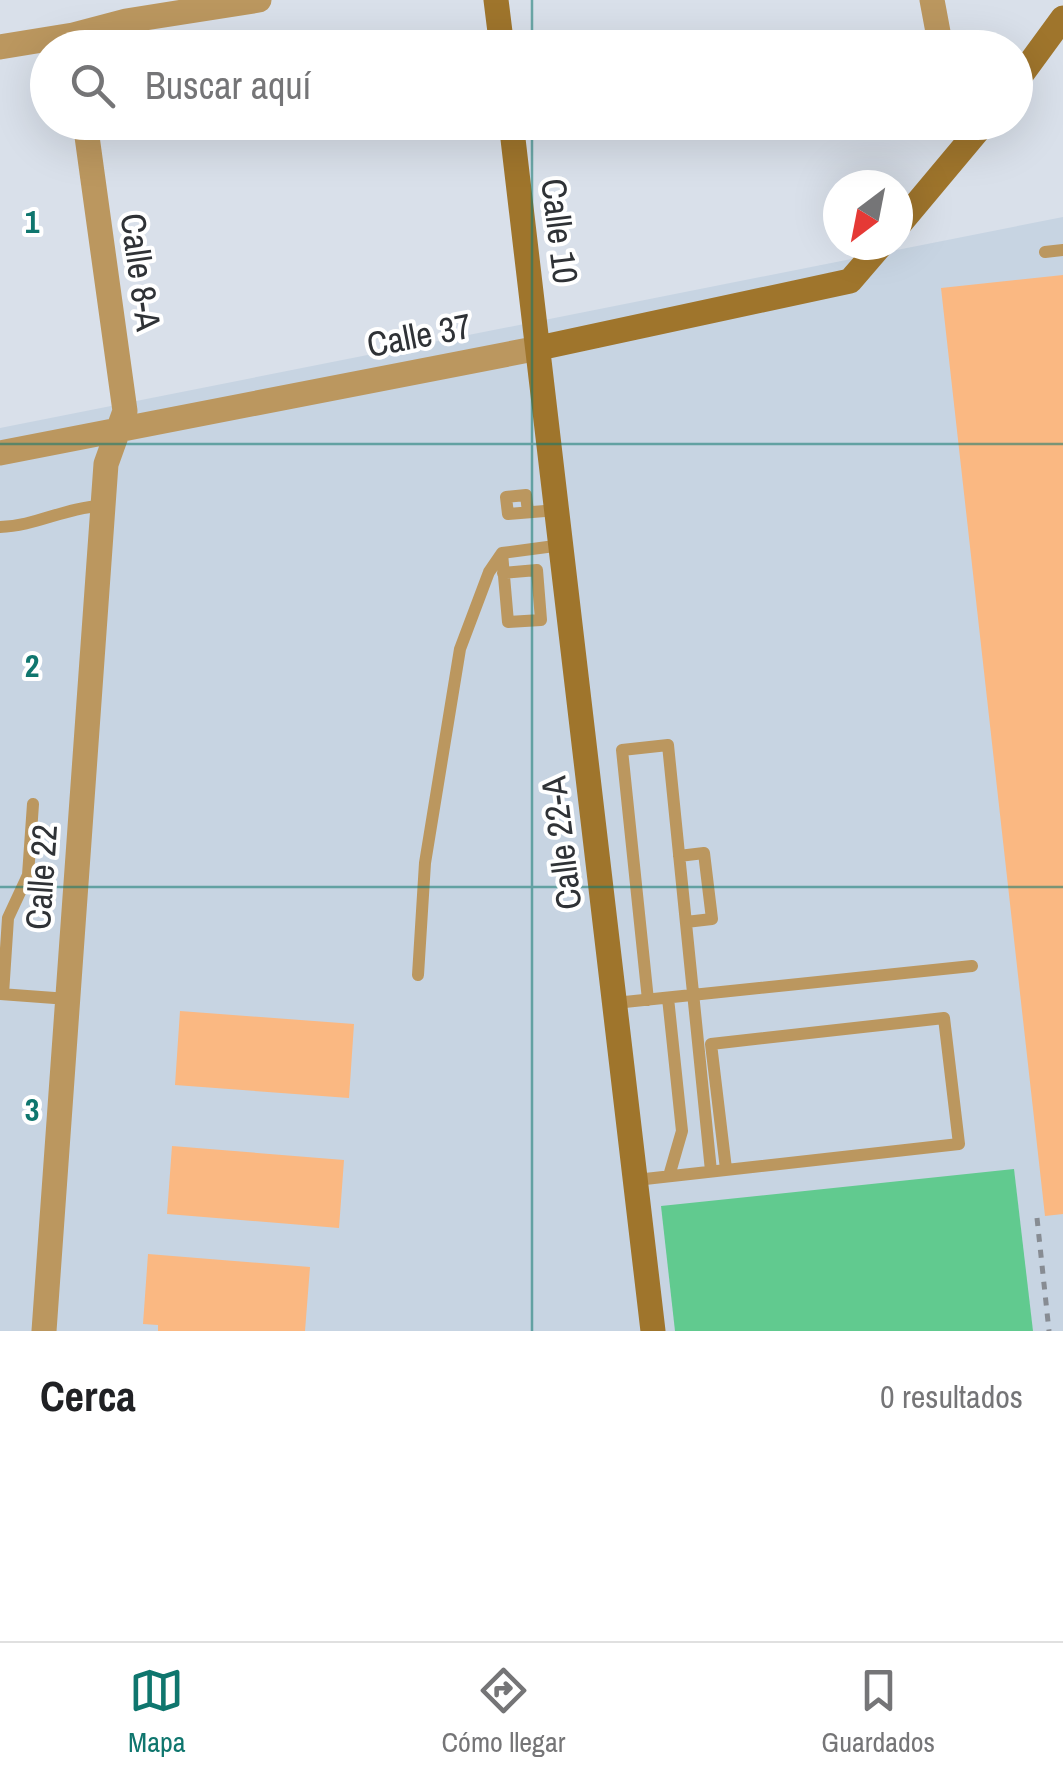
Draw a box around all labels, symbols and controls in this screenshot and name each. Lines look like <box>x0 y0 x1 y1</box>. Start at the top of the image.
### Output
search box <box>30 30 1033 140</box>
icon: search <box>65 58 120 113</box>
text: Buscar aquí <box>145 60 311 111</box>
north arrow <box>823 170 913 260</box>
street label: Calle 10 <box>530 176 590 286</box>
text: 1 <box>25 200 40 243</box>
street label: Calle 8-A <box>110 210 173 335</box>
street label: Calle 37 <box>363 302 475 368</box>
text: 2 <box>25 644 39 687</box>
street label: Calle 22-A <box>529 773 592 912</box>
street label: Calle 22 <box>14 823 68 931</box>
text: 3 <box>25 1088 39 1131</box>
text: Cerca <box>40 1368 136 1424</box>
text: 0 resultados <box>880 1375 1023 1418</box>
tab: Mapa <box>128 1663 185 1761</box>
tab: Cómo llegar <box>442 1663 565 1761</box>
tab: Guardados <box>821 1663 935 1761</box>

